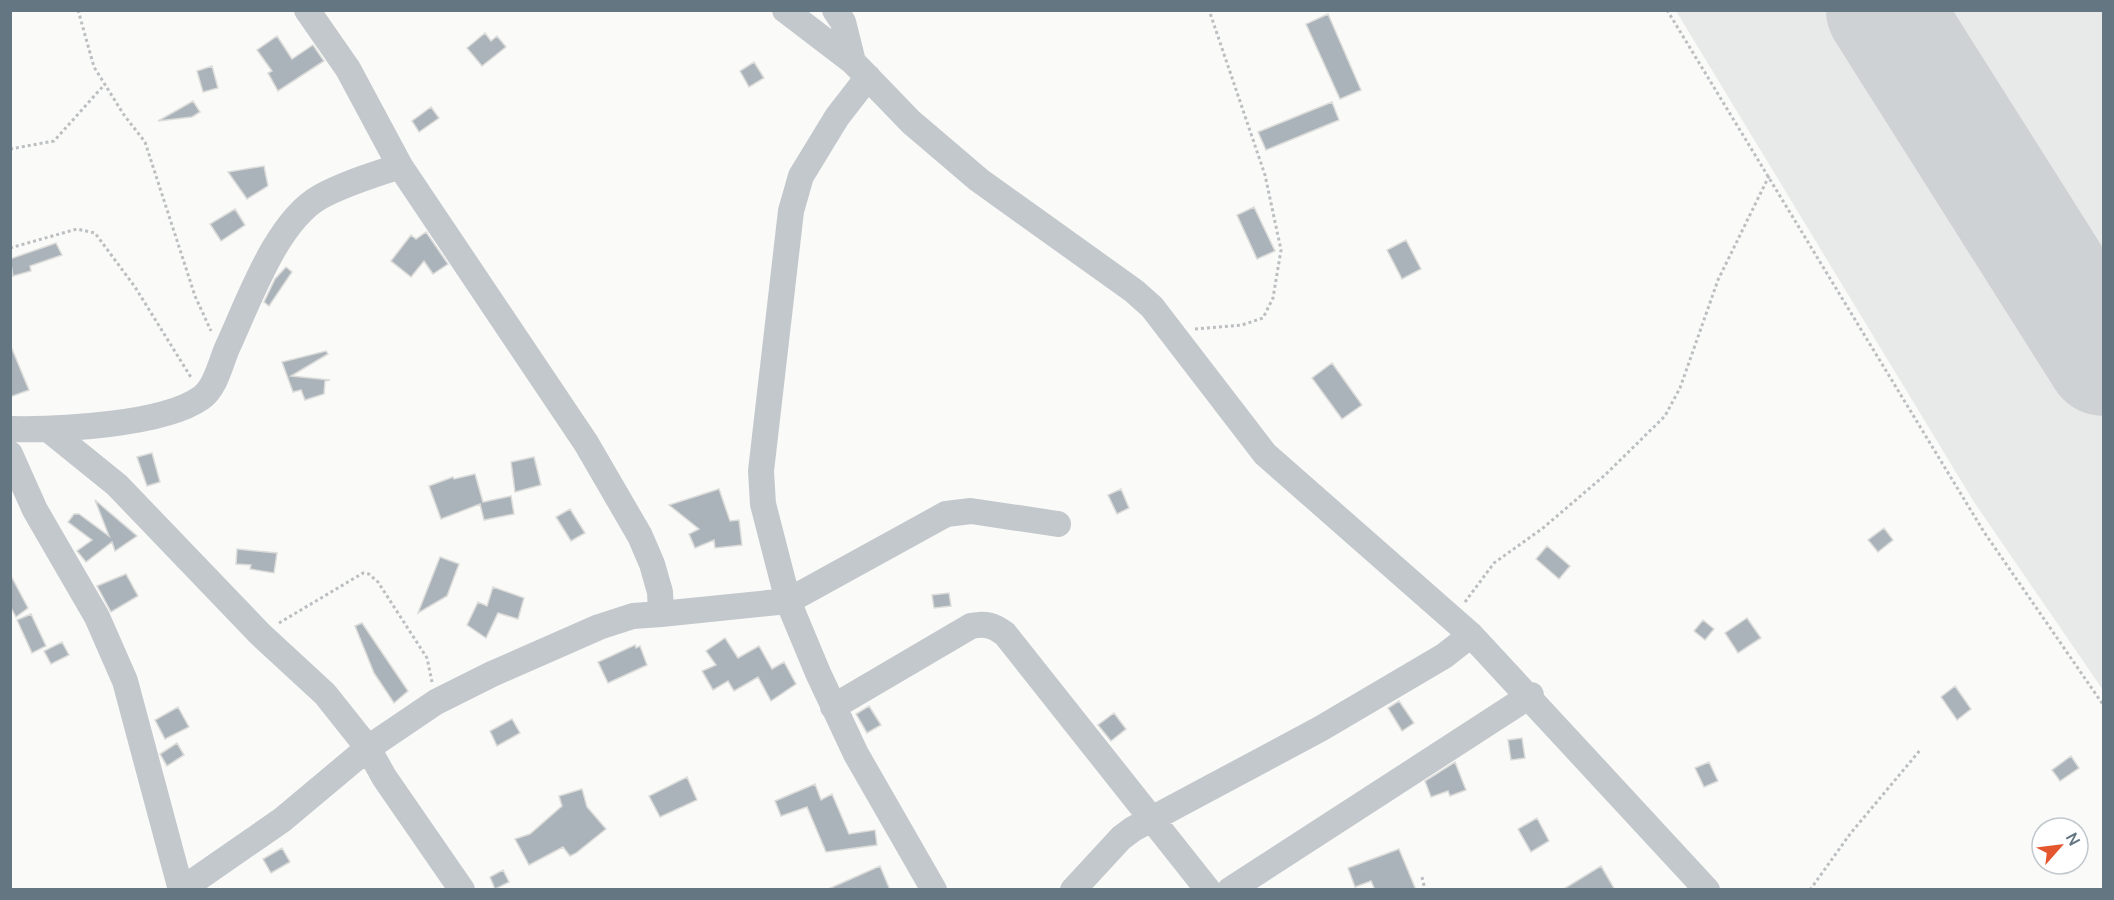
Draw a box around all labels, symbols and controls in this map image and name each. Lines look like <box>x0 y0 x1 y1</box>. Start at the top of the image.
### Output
north arrow <box>2030 816 2090 876</box>
text: N <box>2061 829 2086 849</box>

